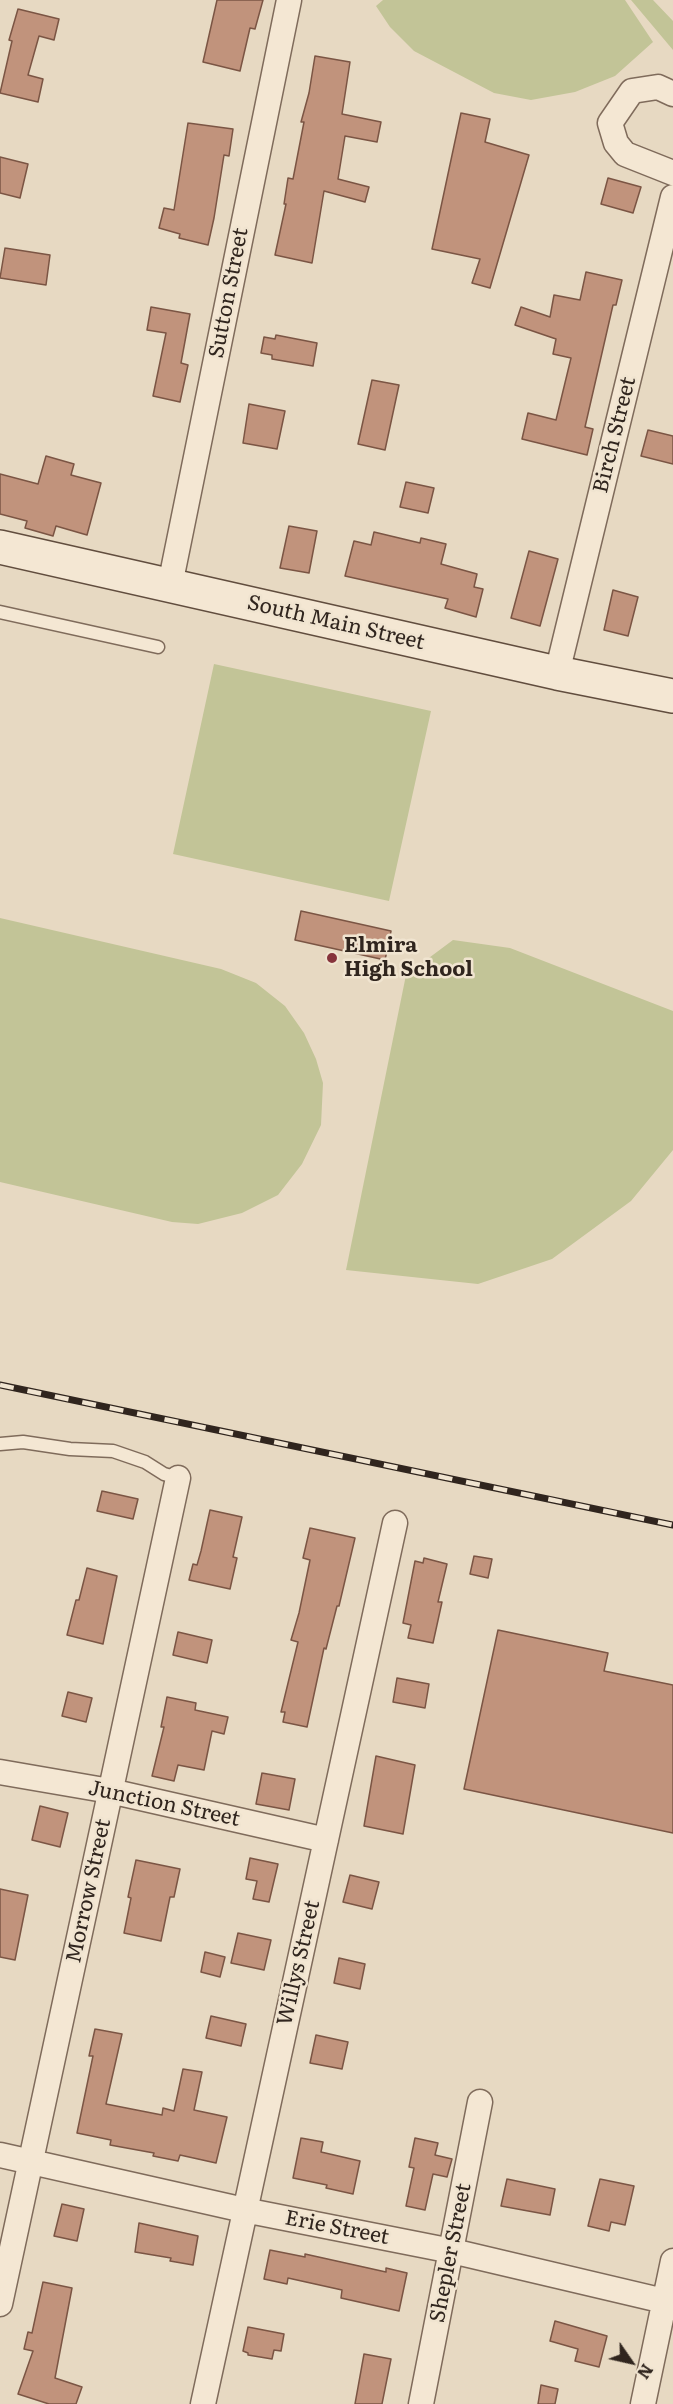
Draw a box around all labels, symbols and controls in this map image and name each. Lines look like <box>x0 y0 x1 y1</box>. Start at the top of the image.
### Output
street label: Sutton Street <box>204 226 254 360</box>
street label: Birch Street <box>588 374 642 496</box>
street label: South Main Street <box>245 590 427 656</box>
place label: Elmira High School <box>344 933 473 983</box>
marker: Elmira High School <box>325 951 339 965</box>
street label: Junction Street <box>86 1776 242 1832</box>
street label: Morrow Street <box>61 1817 117 1965</box>
street label: Willys Street <box>272 1898 326 2028</box>
street label: Shepler Street <box>425 2181 477 2325</box>
street label: Erie Street <box>283 2206 391 2250</box>
north arrow <box>601 2332 661 2392</box>
text: N <box>632 2360 660 2384</box>

